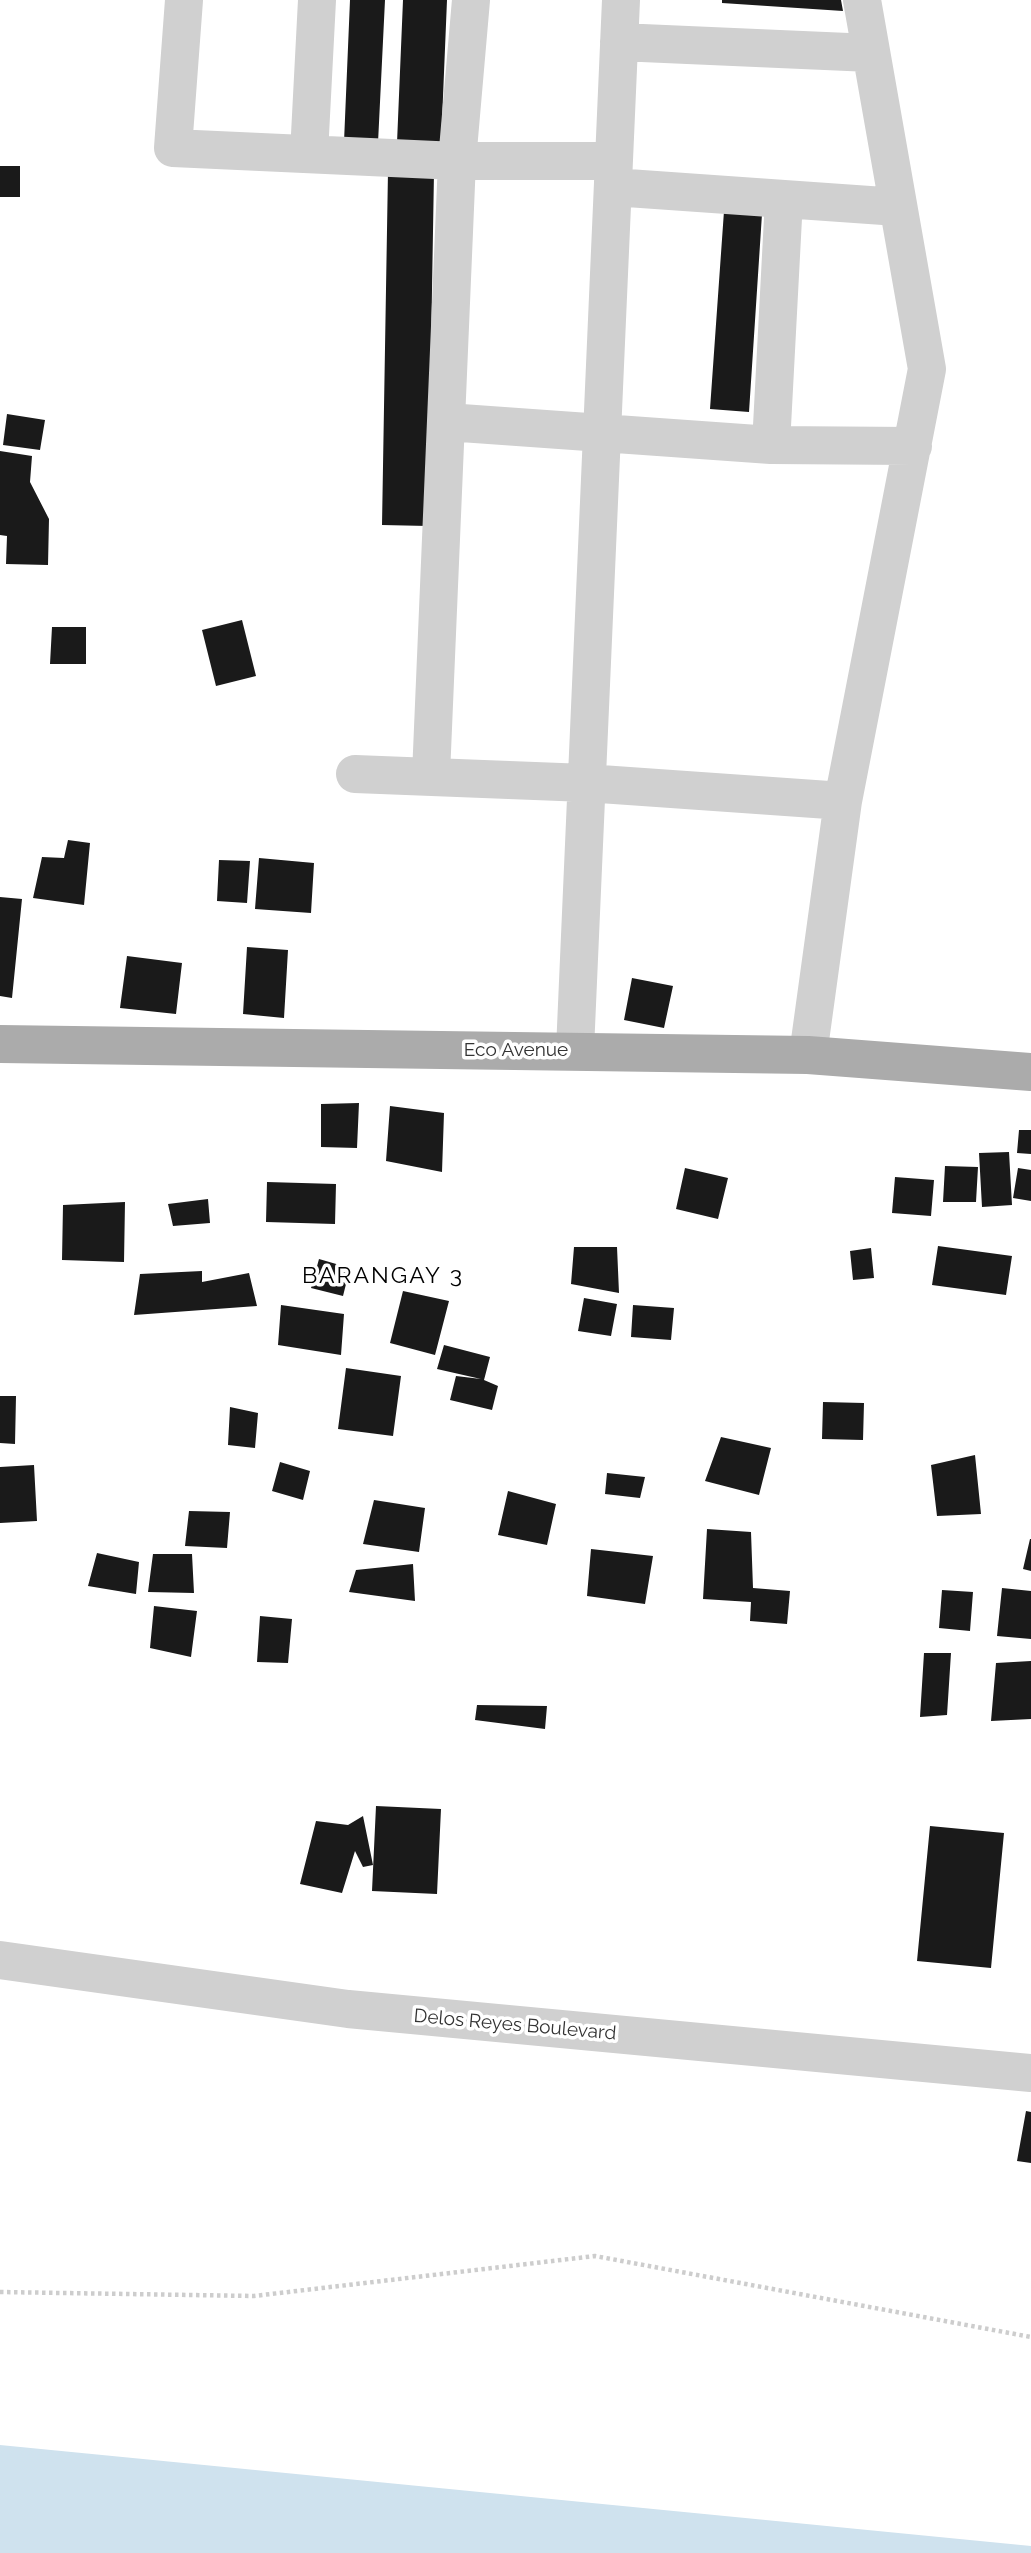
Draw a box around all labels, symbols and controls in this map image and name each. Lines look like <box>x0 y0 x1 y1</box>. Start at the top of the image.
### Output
street label: Eco Avenue <box>464 1039 568 1061</box>
district label: BARANGAY 3 <box>303 1262 463 1290</box>
street label: Delos Reyes Boulevard <box>413 2005 617 2045</box>

